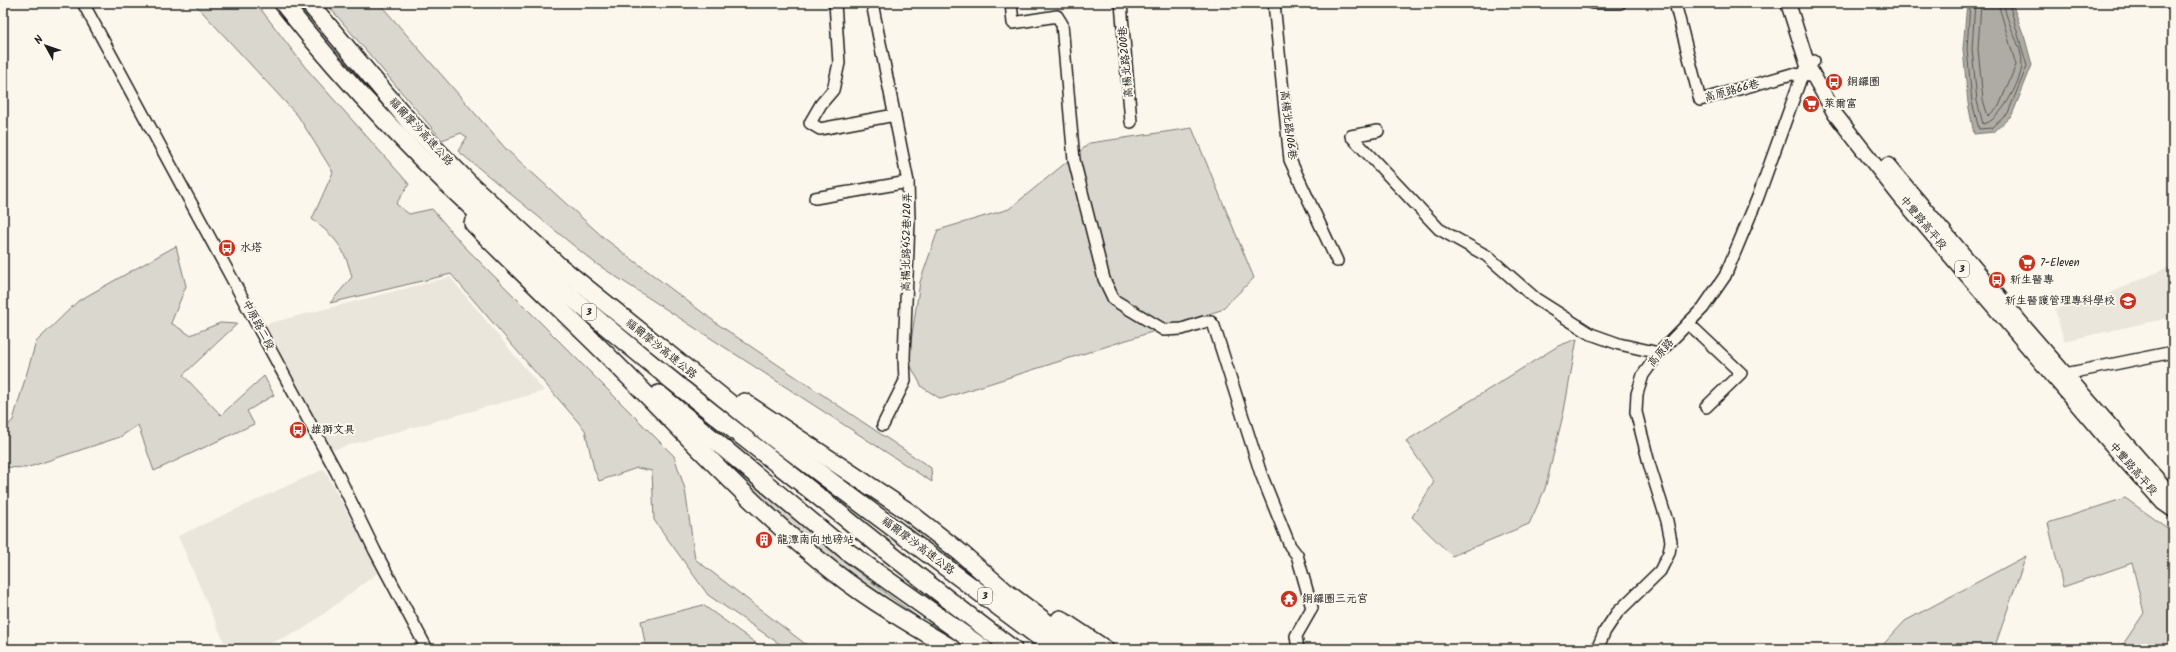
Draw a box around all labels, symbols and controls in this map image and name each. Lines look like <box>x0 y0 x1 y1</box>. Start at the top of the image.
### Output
street label: 高楊北路200巷 <box>1114 25 1138 99</box>
north arrow <box>26 26 66 66</box>
text: N <box>30 32 48 49</box>
bus stop icon: 銅鑼圈 <box>1824 72 1844 92</box>
place label: 銅鑼圈 <box>1847 73 1880 91</box>
street label: 高原路66巷 <box>1703 75 1761 107</box>
street label: 高楊北路106巷 <box>1275 89 1301 161</box>
street label: 福爾摩沙高速公路 <box>384 94 458 170</box>
supermarket icon: 萊爾富 <box>1801 94 1821 114</box>
place label: 萊爾富 <box>1824 95 1857 113</box>
street label: 高楊北路452巷120弄 <box>897 192 917 292</box>
street label: 中豐路高平段 <box>1895 192 1951 254</box>
bus stop icon: 水塔 <box>217 238 237 258</box>
place label: 水塔 <box>240 239 262 257</box>
supermarket icon: 7-Eleven <box>2017 253 2037 273</box>
place label: 7-Eleven <box>2040 254 2080 272</box>
road number: 3 <box>1955 261 1969 277</box>
bus stop icon: 新生醫專 <box>1987 270 2007 290</box>
place label: 新生醫專 <box>2010 271 2054 289</box>
school or university icon: 新生醫護管理專科學校 <box>2118 291 2138 311</box>
place label: 新生醫護管理專科學校 <box>2005 292 2115 310</box>
street label: 中原路二段 <box>237 296 279 354</box>
road number: 3 <box>582 304 596 320</box>
street label: 福爾摩沙高速公路 <box>621 314 701 384</box>
street label: 高原路 <box>1643 335 1679 371</box>
bus stop icon: 雄獅文具 <box>288 420 308 440</box>
place label: 雄獅文具 <box>311 421 355 439</box>
street label: 中豐路高平段 <box>2105 438 2161 500</box>
street label: 福爾摩沙高速公路 <box>877 512 959 580</box>
building icon: 龍潭南向地磅站 <box>754 530 774 550</box>
place label: 龍潭南向地磅站 <box>777 531 854 549</box>
road number: 3 <box>978 588 992 604</box>
temple icon: 銅鑼圈三元宮 <box>1279 589 1299 609</box>
place label: 銅鑼圈三元宮 <box>1302 590 1368 608</box>

